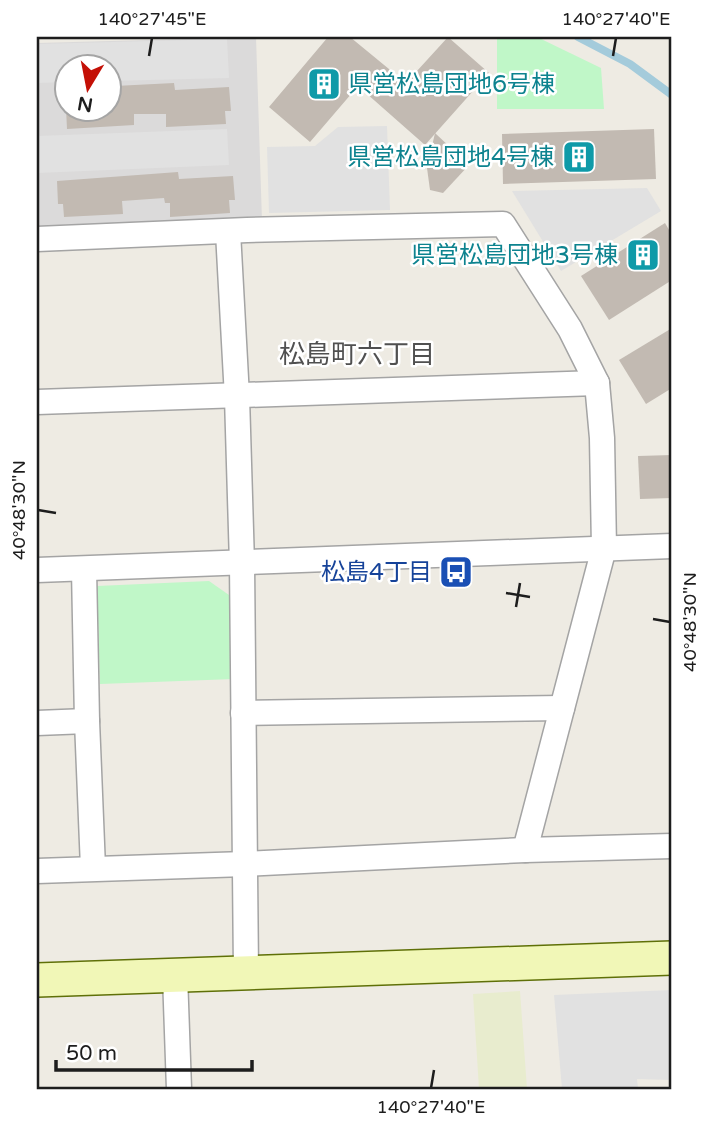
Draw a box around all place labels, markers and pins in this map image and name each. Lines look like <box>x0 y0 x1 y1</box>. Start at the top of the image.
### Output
building icon: 県営松島団地6号棟 <box>305 65 343 103</box>
place label: 県営松島団地6号棟 <box>348 70 555 99</box>
building icon: 県営松島団地4号棟 <box>560 138 598 176</box>
place label: 県営松島団地4号棟 <box>347 143 554 172</box>
building icon: 県営松島団地3号棟 <box>624 236 662 274</box>
place label: 県営松島団地3号棟 <box>411 241 618 270</box>
bus stop icon: 松島4丁目 <box>437 553 475 591</box>
place label: 松島4丁目 <box>321 558 432 587</box>

